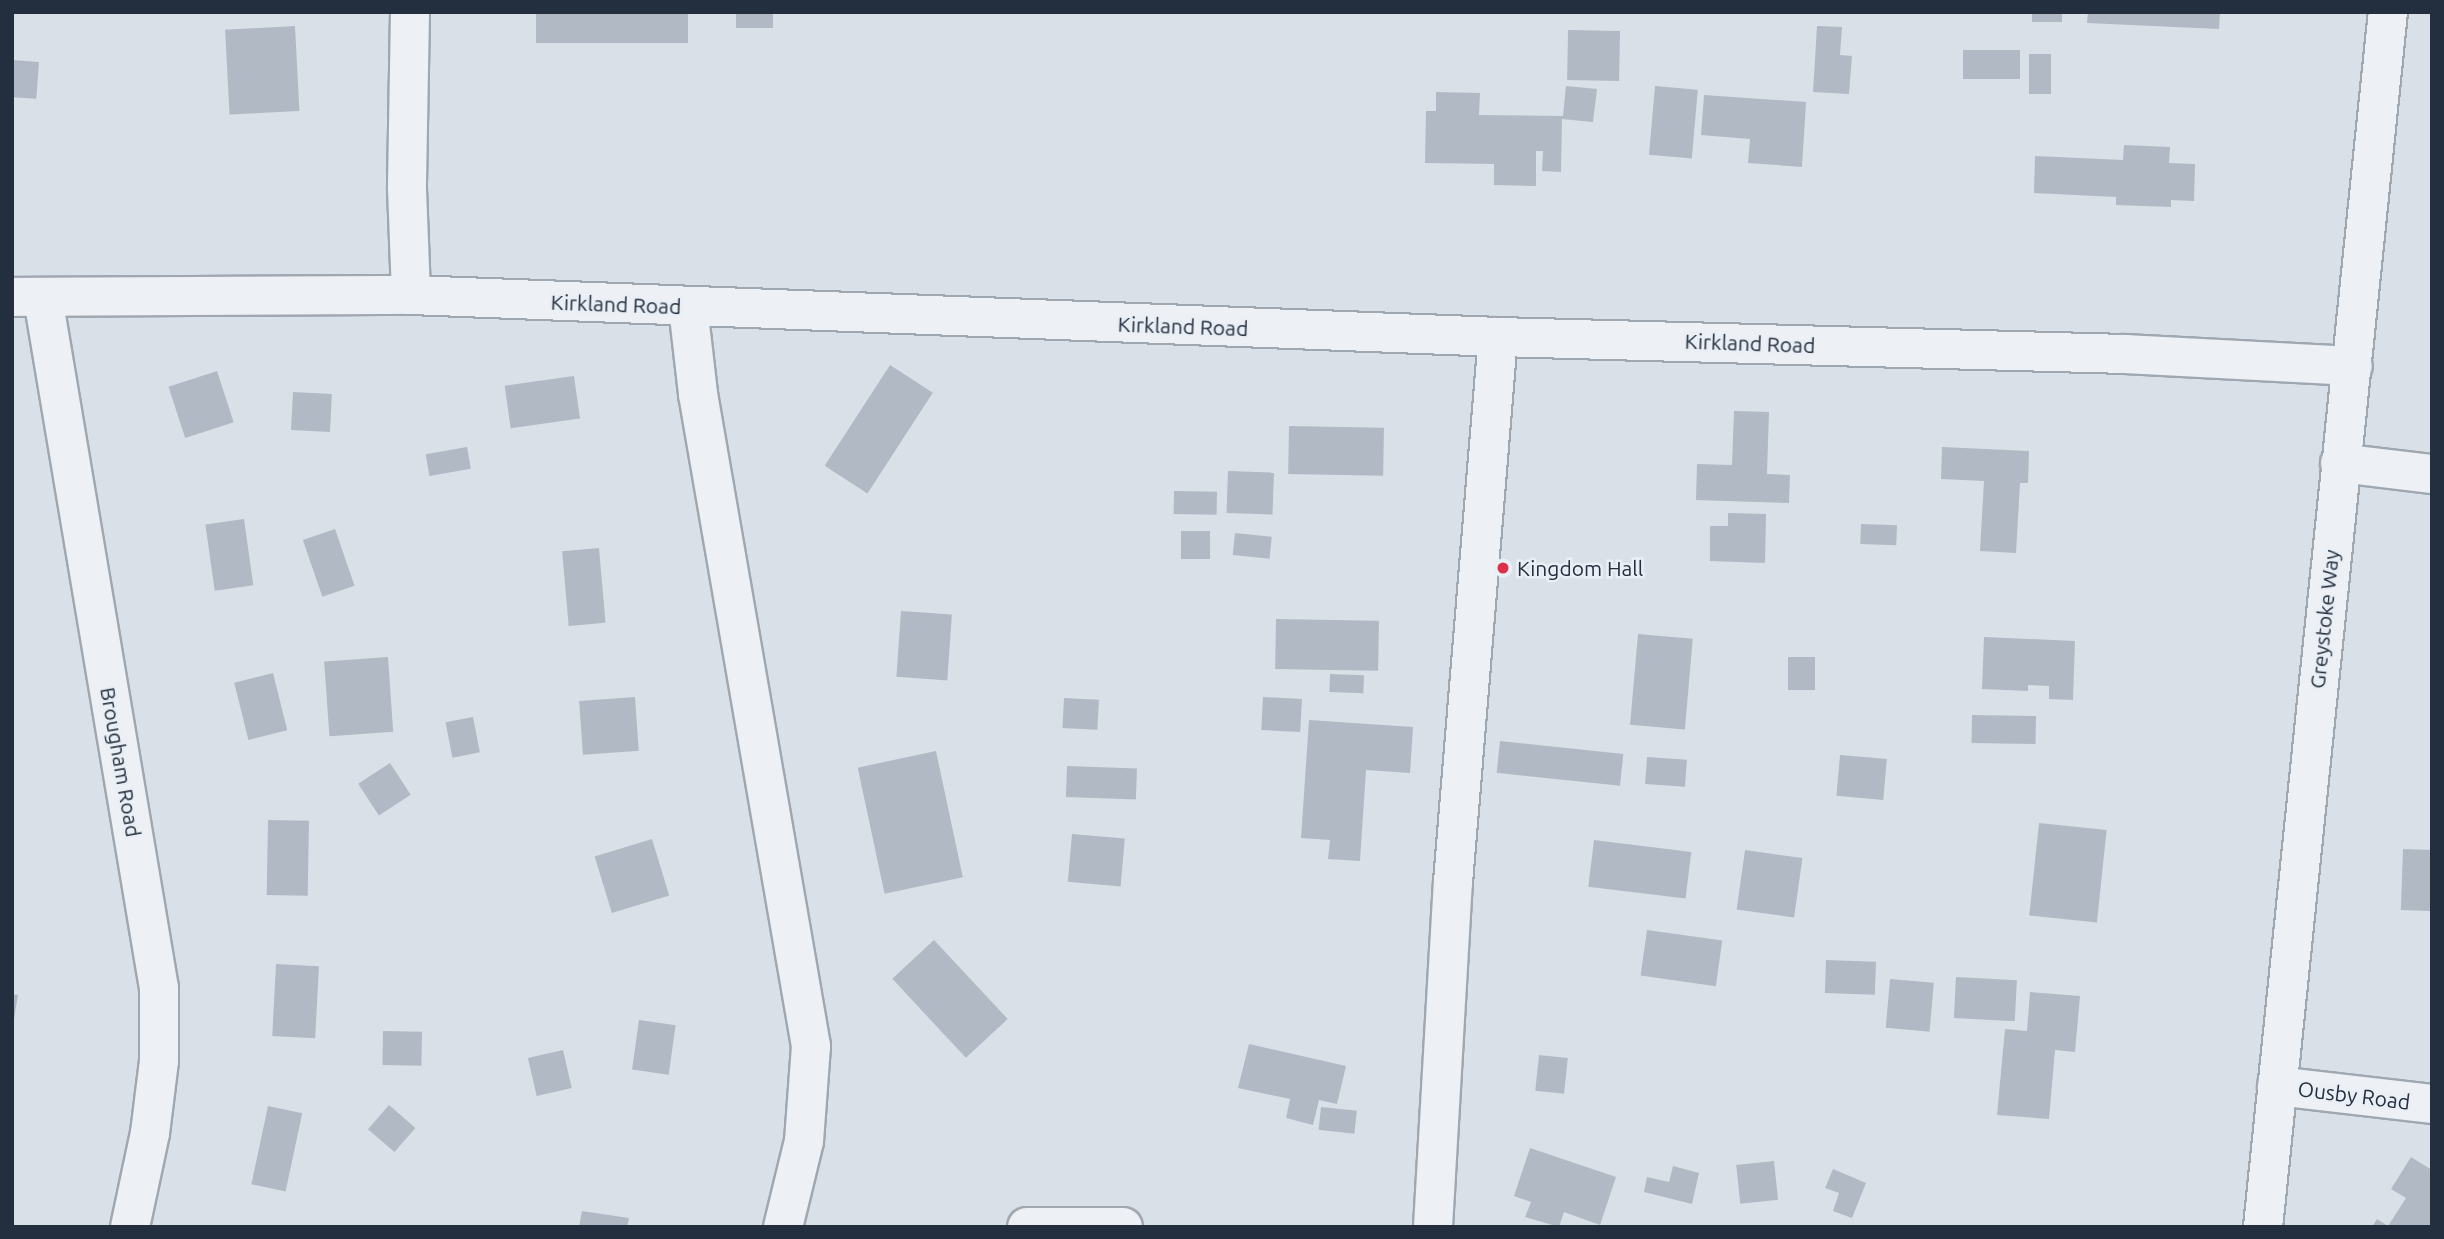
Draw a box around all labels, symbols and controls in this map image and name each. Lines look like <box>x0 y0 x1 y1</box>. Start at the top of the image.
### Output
street label: Kirkland Road <box>550 289 682 319</box>
street label: Kirkland Road <box>1117 311 1249 341</box>
street label: Kirkland Road <box>1684 328 1816 358</box>
street label: Greystoke Way <box>2304 548 2344 690</box>
place label: Kingdom Hall <box>1517 555 1643 581</box>
marker: Kingdom Hall <box>1495 560 1511 576</box>
street label: Brougham Road <box>95 685 147 839</box>
street label: Ousby Road <box>2296 1076 2412 1114</box>

